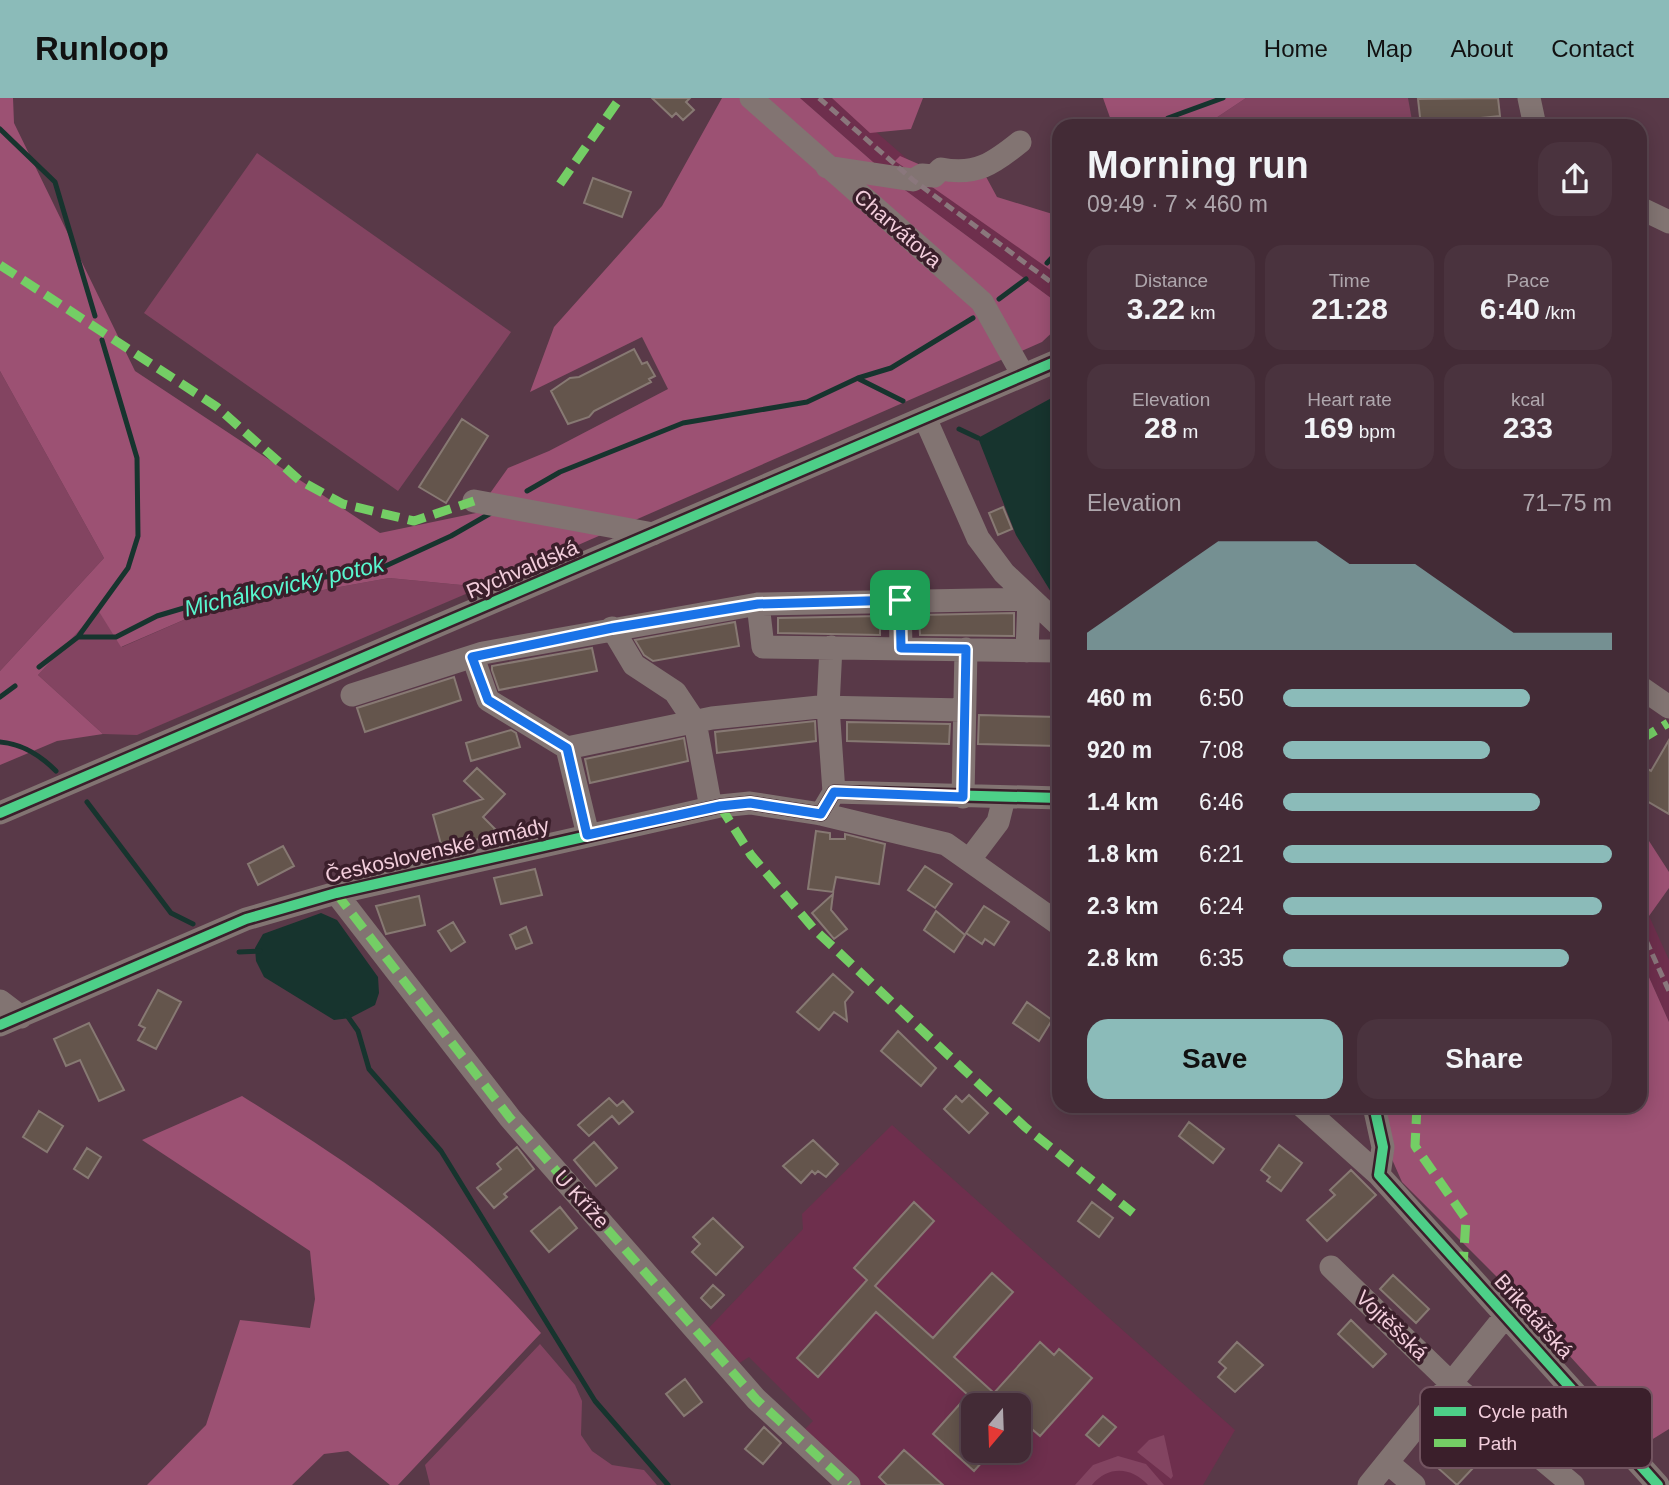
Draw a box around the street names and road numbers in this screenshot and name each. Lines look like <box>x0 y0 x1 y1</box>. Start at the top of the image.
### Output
street label: Charvátova <box>850 184 946 272</box>
street label: Rychvaldská <box>463 535 582 603</box>
street label: Československé armády <box>323 813 552 887</box>
street label: U Kříže <box>550 1165 614 1233</box>
street label: Briketářská <box>1490 1269 1578 1363</box>
street label: Vojtěšská <box>1352 1286 1433 1365</box>

